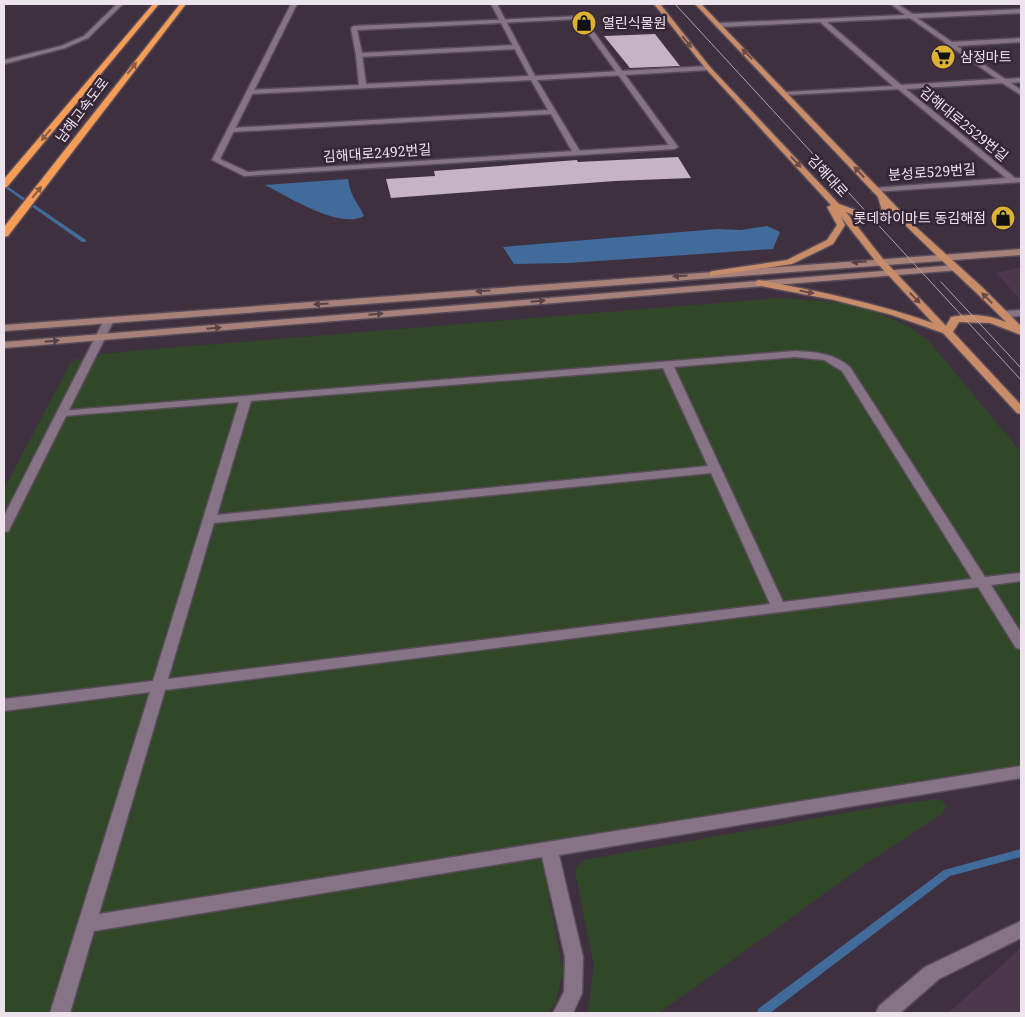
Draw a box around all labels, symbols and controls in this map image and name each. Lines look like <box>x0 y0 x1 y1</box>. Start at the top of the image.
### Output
shop icon: 열린식물원 <box>571 10 597 36</box>
place label: 열린식물원 <box>602 13 666 32</box>
one-way arrow <box>682 35 693 48</box>
supermarket icon: 삼정마트 <box>930 44 956 70</box>
place label: 삼정마트 <box>960 47 1012 66</box>
one-way arrow <box>741 48 753 60</box>
one-way arrow <box>127 62 137 75</box>
street label: 남해고속도로 <box>51 73 113 146</box>
street label: 김해대로2529번길 <box>916 82 1012 165</box>
one-way arrow <box>40 128 51 141</box>
street label: 김해대로2492번길 <box>322 139 432 166</box>
street label: 김해대로 <box>804 150 853 201</box>
one-way arrow <box>790 156 802 168</box>
street label: 분성로529번길 <box>887 159 976 184</box>
one-way arrow <box>853 166 865 178</box>
one-way arrow <box>31 185 42 198</box>
shop icon: 롯데하이마트 동김해점 <box>990 205 1016 231</box>
place label: 롯데하이마트 동김해점 <box>854 208 986 227</box>
one-way arrow <box>851 259 867 267</box>
one-way arrow <box>671 272 687 280</box>
one-way arrow <box>474 288 490 296</box>
one-way arrow <box>799 288 815 296</box>
one-way arrow <box>908 291 920 303</box>
one-way arrow <box>981 292 993 304</box>
one-way arrow <box>530 297 546 305</box>
one-way arrow <box>312 300 328 308</box>
one-way arrow <box>369 310 385 318</box>
one-way arrow <box>207 323 223 331</box>
one-way arrow <box>45 337 61 345</box>

